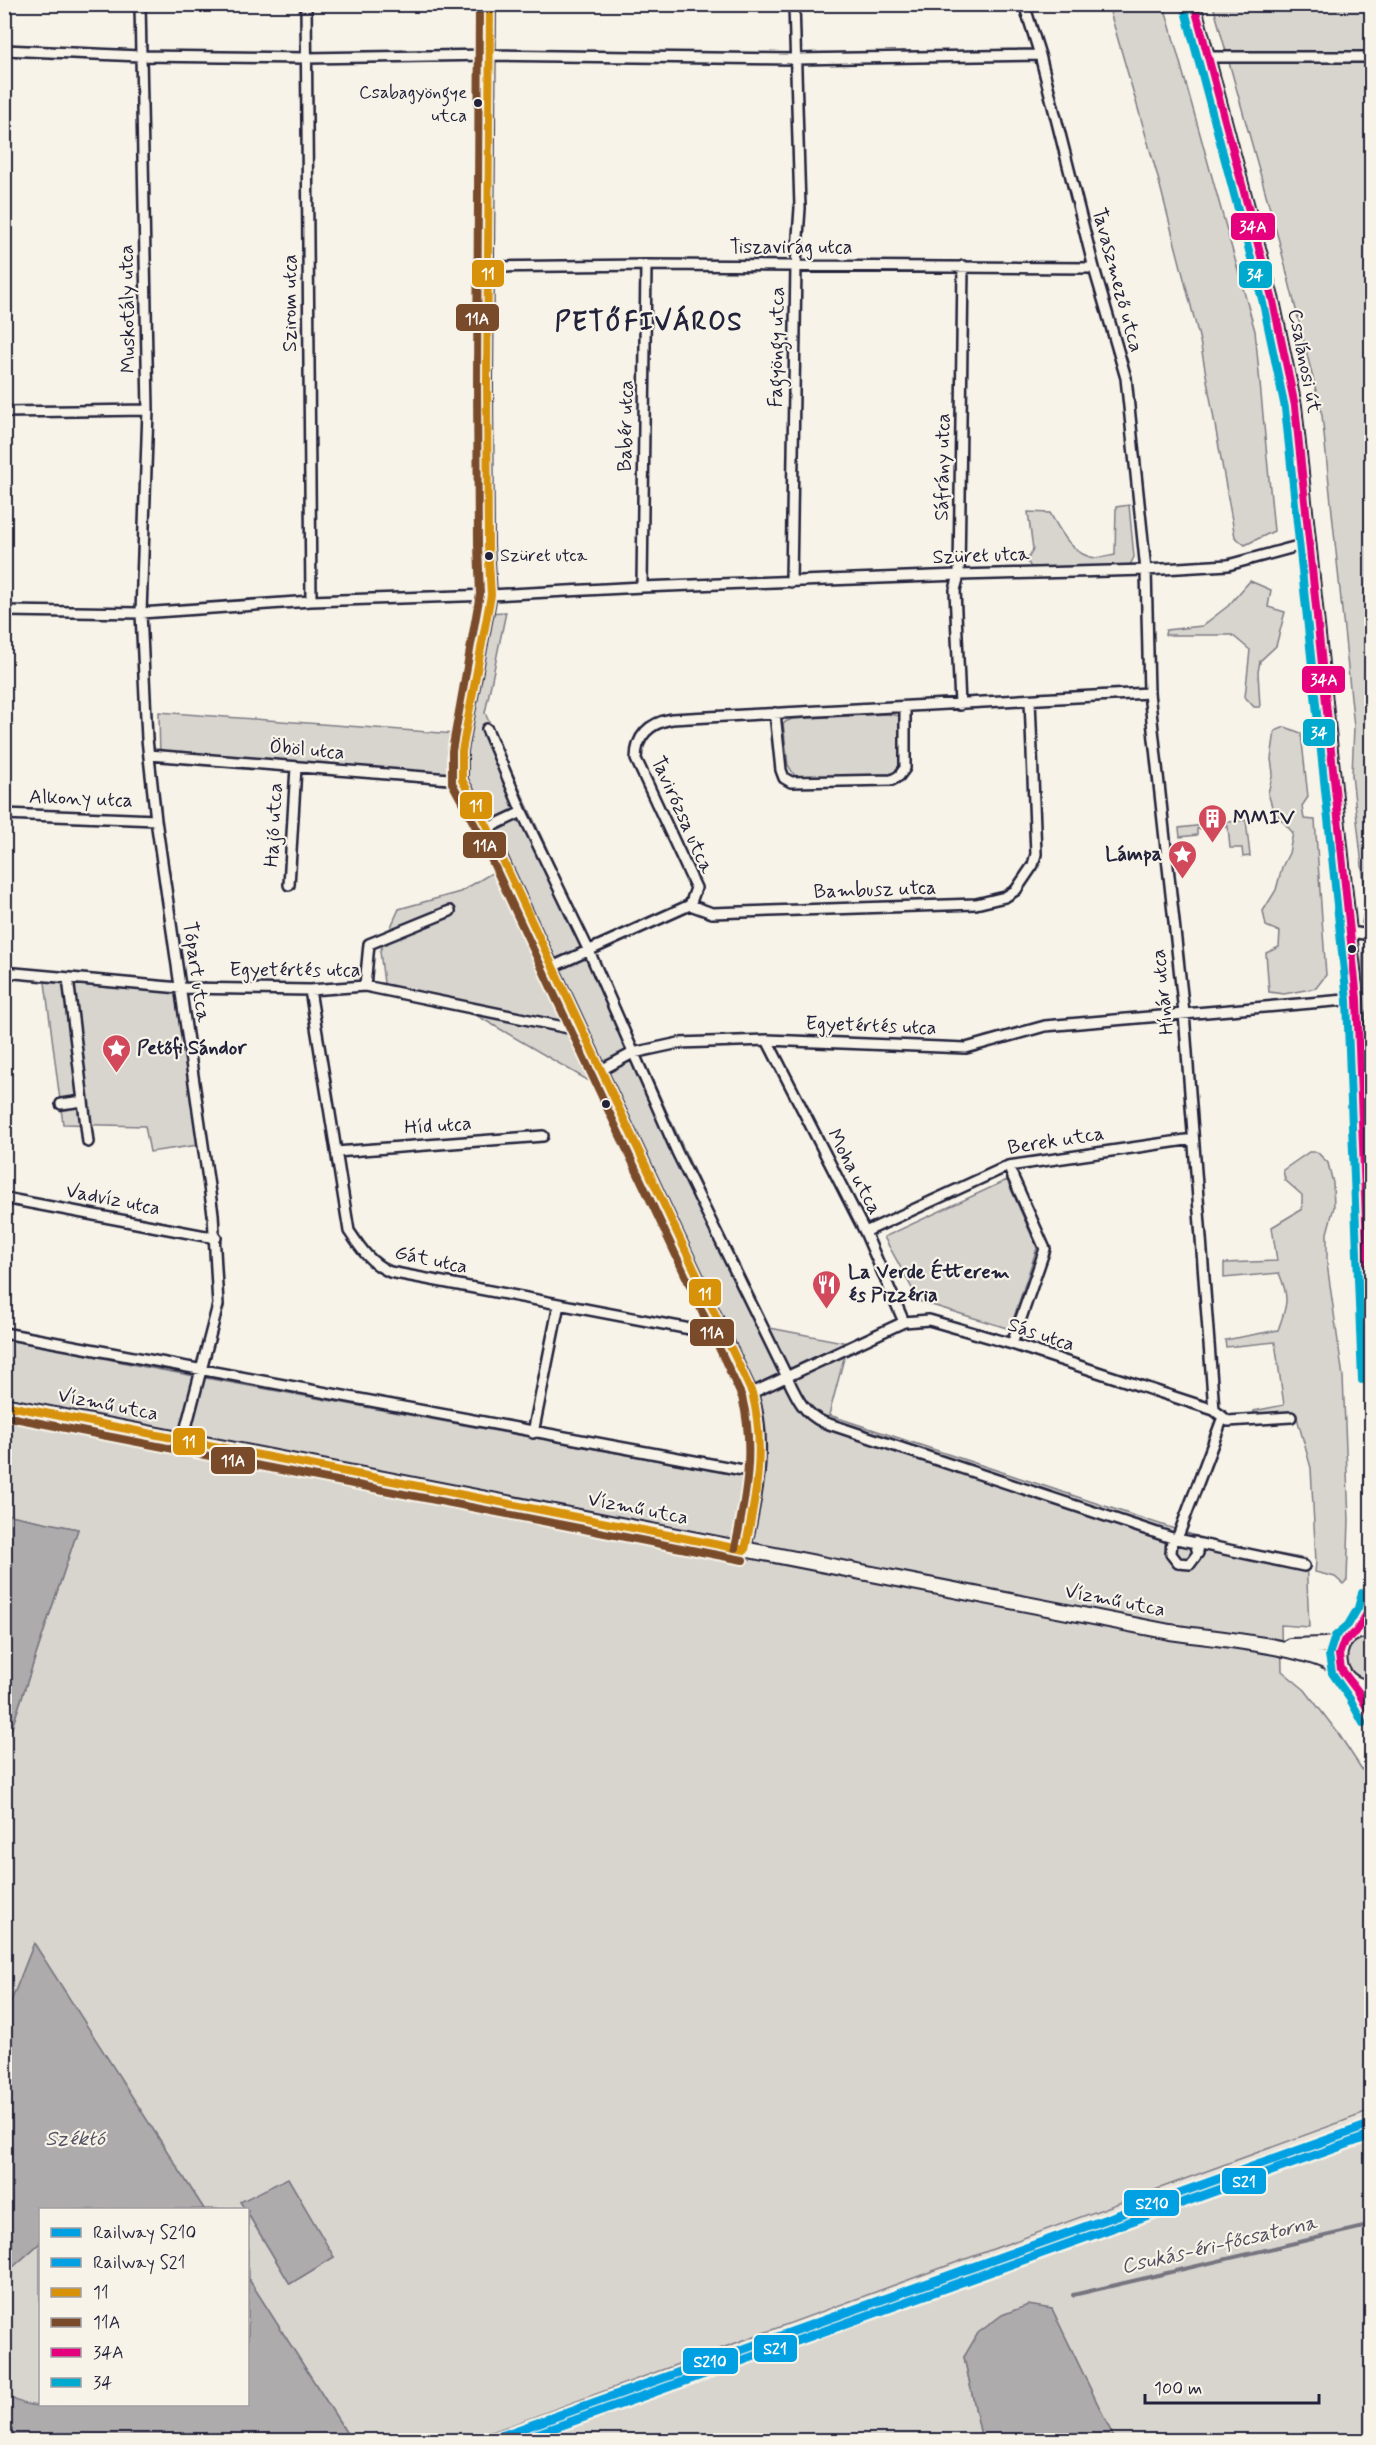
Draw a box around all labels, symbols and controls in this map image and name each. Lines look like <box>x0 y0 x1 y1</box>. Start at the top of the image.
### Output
place label: Csabagyöngye utca <box>359 81 467 128</box>
marker: Csabagyöngye utca <box>472 97 484 109</box>
street label: Tavaszmező utca <box>1085 205 1149 355</box>
line badge: 34A <box>1230 212 1276 241</box>
text: 34A <box>1239 217 1267 238</box>
street label: Tiszavirág utca <box>730 234 852 261</box>
street label: Muskotály utca <box>113 244 143 374</box>
street label: Szirom utca <box>277 254 304 352</box>
line badge: 11 <box>471 259 505 288</box>
line badge: 34 <box>1238 260 1273 289</box>
text: 11 <box>481 264 495 285</box>
text: 34 <box>1247 265 1264 286</box>
street label: Fagyöngy utca <box>762 286 794 408</box>
line badge: 11A <box>455 303 500 332</box>
district label: PETŐFIVÁROS <box>555 304 743 340</box>
street label: Csalánosi út <box>1281 307 1327 416</box>
text: 11A <box>465 309 489 330</box>
street label: Babér utca <box>612 380 640 472</box>
street label: Sáfrány utca <box>929 413 957 521</box>
street label: Szüret utca <box>932 541 1031 571</box>
place label: Szüret utca <box>500 544 587 568</box>
marker: Szüret utca <box>483 550 495 562</box>
line badge: 34A <box>1301 665 1346 694</box>
text: 34A <box>1310 670 1338 691</box>
line badge: 34 <box>1302 718 1336 747</box>
text: 34 <box>1311 723 1328 744</box>
street label: Öböl utca <box>268 733 346 767</box>
street label: Tavirózsa utca <box>644 752 720 879</box>
street label: Hajó utca <box>258 782 290 868</box>
street label: Alkony utca <box>29 784 133 814</box>
line badge: 11 <box>459 791 493 820</box>
text: 11 <box>469 796 483 817</box>
building icon: MMIV <box>1196 802 1228 844</box>
place label: MMIV <box>1233 805 1296 832</box>
line badge: 11A <box>462 831 507 859</box>
text: 11A <box>473 836 497 857</box>
place icon: Lámpa <box>1167 838 1199 880</box>
place label: Lámpa <box>1105 841 1162 868</box>
street label: Bambusz utca <box>813 874 937 906</box>
street label: Tópart utca <box>176 920 217 1025</box>
unlabelled marker <box>1346 943 1358 955</box>
street label: Hínár utca <box>1145 948 1181 1036</box>
street label: Egyetértés utca <box>229 957 361 984</box>
street label: Egyetértés utca <box>805 1010 937 1042</box>
place icon: Petőfi Sándor <box>100 1032 132 1074</box>
place label: Petőfi Sándor <box>137 1035 247 1062</box>
unlabelled marker <box>600 1098 612 1110</box>
street label: Híd utca <box>404 1110 472 1142</box>
street label: Berek utca <box>1006 1120 1106 1162</box>
street label: Moha utca <box>820 1124 888 1220</box>
street label: Vadvíz utca <box>63 1178 163 1222</box>
street label: Gát utca <box>392 1239 470 1281</box>
place label: La Verde Étterem és Pizzéria <box>848 1258 1010 1309</box>
restaurant icon: La Verde Étterem és Pizzéria <box>811 1268 843 1310</box>
line badge: 11 <box>688 1278 722 1307</box>
text: 11 <box>698 1284 712 1305</box>
street label: Sás utca <box>1004 1312 1078 1358</box>
line badge: 11A <box>689 1318 735 1347</box>
text: 11A <box>700 1323 724 1344</box>
street label: Vízmű utca <box>56 1382 160 1428</box>
line badge: 11 <box>172 1427 206 1456</box>
text: 11 <box>182 1432 196 1453</box>
line badge: 11A <box>210 1446 256 1475</box>
text: 11A <box>221 1451 245 1472</box>
street label: Vízmű utca <box>586 1486 690 1532</box>
street label: Vízmű utca <box>1063 1578 1167 1624</box>
water label: Széktó <box>45 2125 106 2153</box>
line badge: S21 <box>1221 2167 1267 2195</box>
text: S21 <box>1232 2172 1256 2193</box>
line badge: S210 <box>1123 2189 1180 2217</box>
text: S210 <box>1135 2194 1169 2215</box>
legend <box>39 2208 249 2406</box>
water label: Csukás-éri-főcsatorna <box>1118 2209 1321 2281</box>
text: Railway S210 <box>93 2221 196 2245</box>
text: Railway S21 <box>93 2251 185 2275</box>
text: 11 <box>93 2281 109 2305</box>
text: 11A <box>93 2311 121 2335</box>
line badge: S21 <box>753 2334 798 2363</box>
text: S21 <box>763 2339 787 2360</box>
text: 34A <box>93 2341 124 2365</box>
line badge: S210 <box>682 2347 739 2375</box>
text: S210 <box>693 2352 727 2373</box>
scale bar <box>1145 2367 1319 2405</box>
text: 34 <box>93 2371 112 2395</box>
text: 100 m <box>1154 2377 1202 2401</box>

